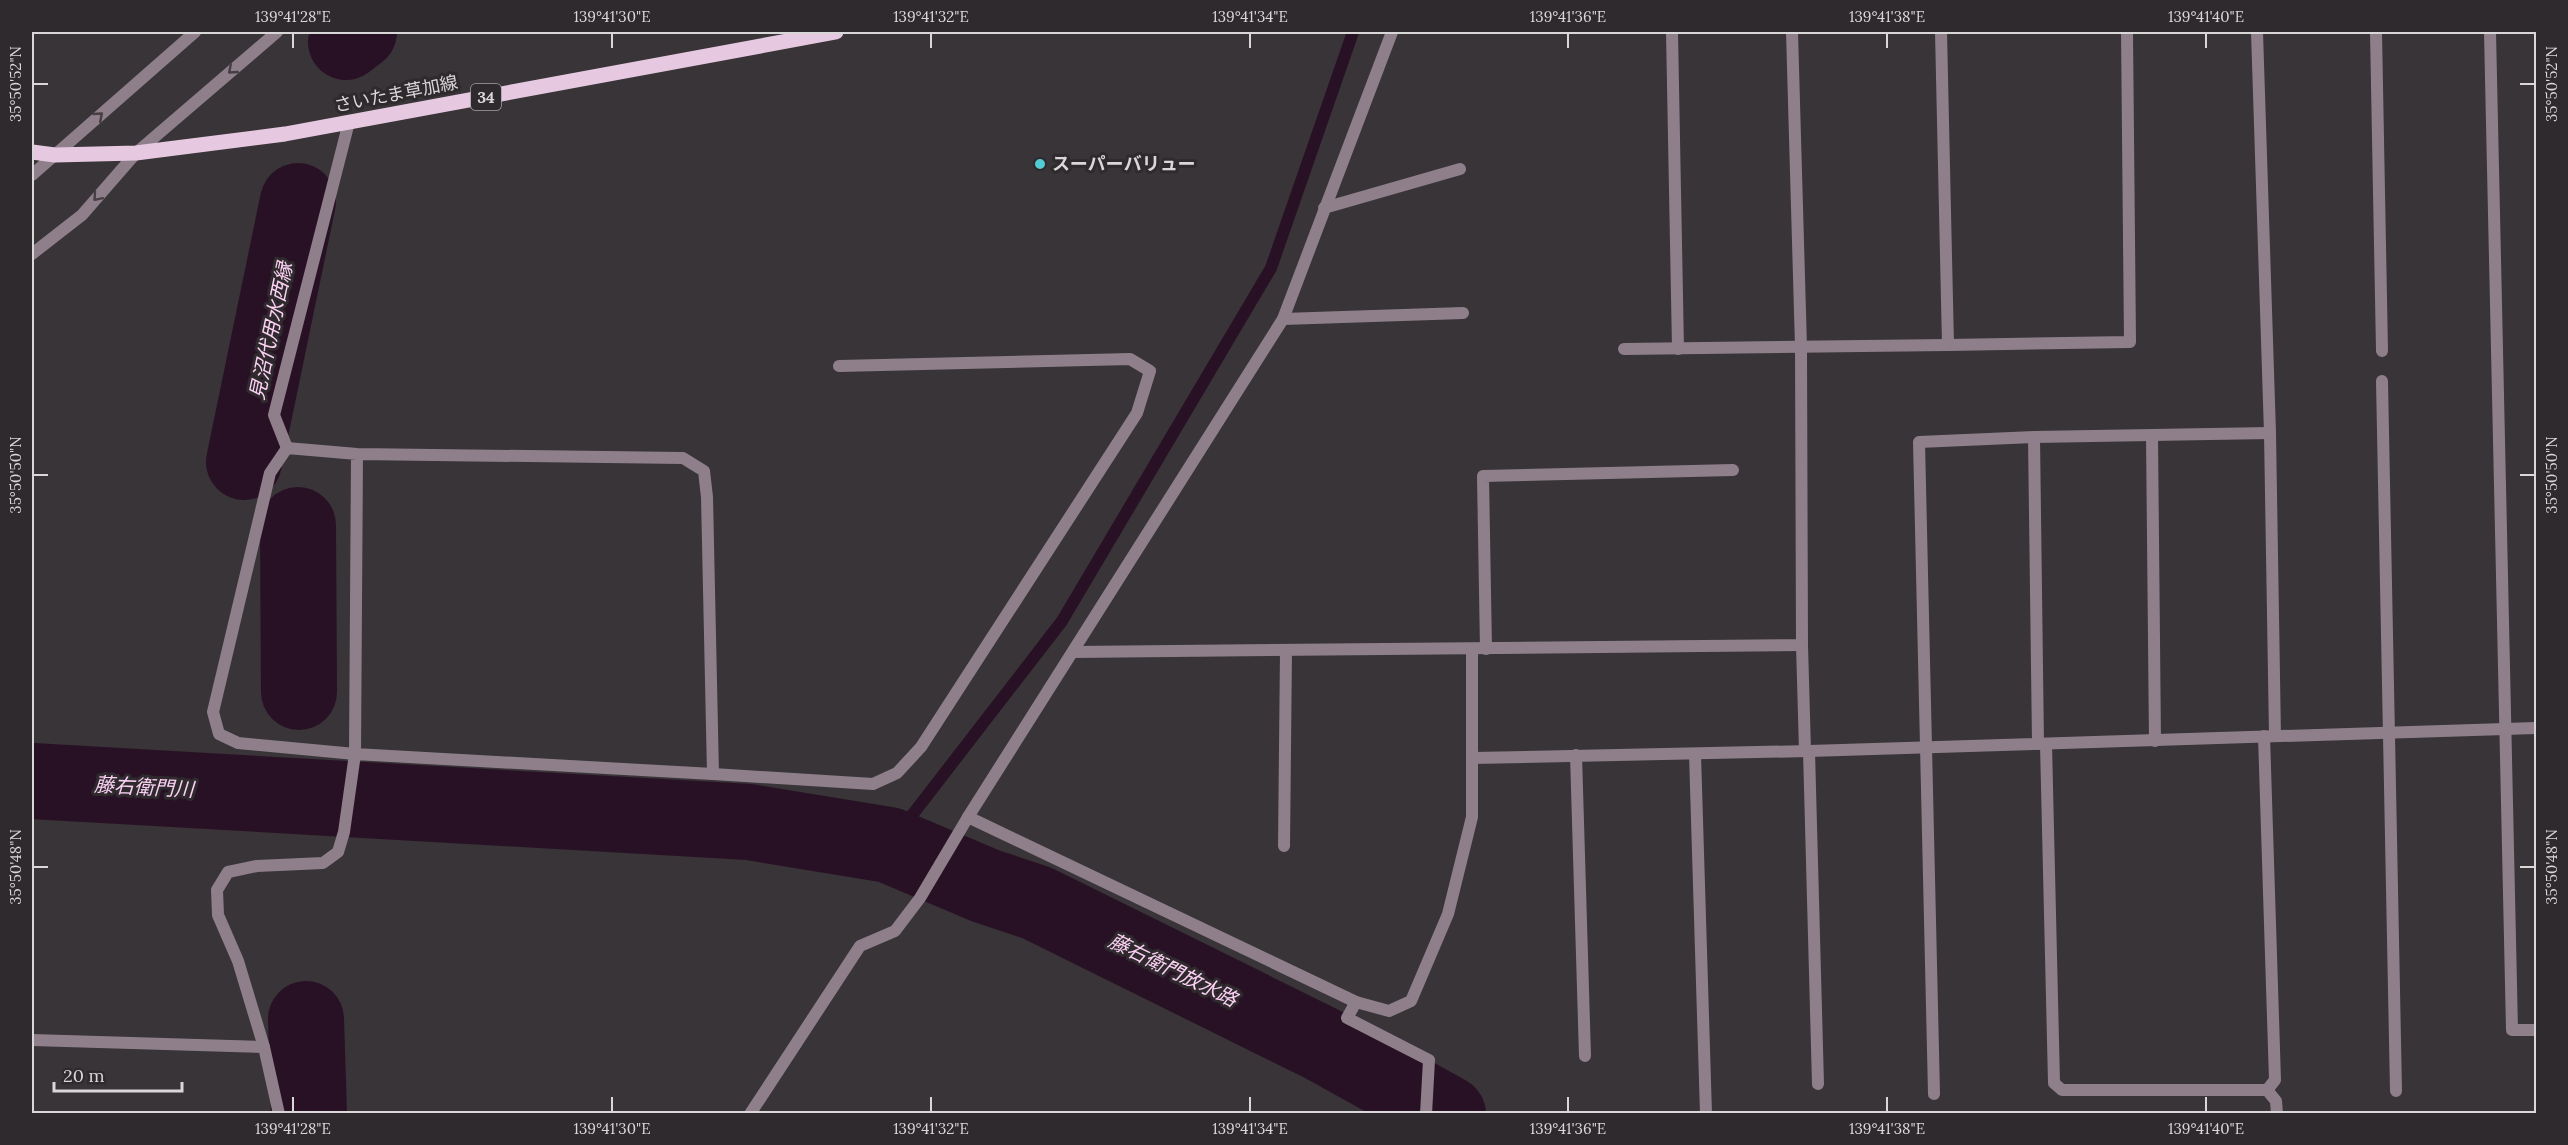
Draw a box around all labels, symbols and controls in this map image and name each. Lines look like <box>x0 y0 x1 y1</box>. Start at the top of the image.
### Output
text: 139°41'28"E <box>255 7 331 26</box>
text: 139°41'30"E <box>574 7 650 26</box>
text: 139°41'32"E <box>893 7 969 26</box>
text: 139°41'34"E <box>1212 7 1288 26</box>
text: 139°41'36"E <box>1530 7 1606 26</box>
text: 139°41'38"E <box>1849 7 1925 26</box>
text: 139°41'40"E <box>2168 7 2244 26</box>
text: 35°50'52"N <box>6 46 25 122</box>
text: 35°50'52"N <box>2542 46 2561 122</box>
one-way arrow <box>228 62 239 73</box>
street label: さいたま草加線 <box>332 70 460 117</box>
road number: 34 <box>471 84 501 110</box>
one-way arrow <box>92 112 103 123</box>
place label: スーパーバリュー <box>1052 152 1196 175</box>
marker: スーパーバリュー <box>1033 157 1047 171</box>
one-way arrow <box>93 190 104 201</box>
water label: 見沼代用水西縁 <box>244 258 298 402</box>
text: 35°50'50"N <box>6 436 25 514</box>
text: 35°50'50"N <box>2542 436 2561 514</box>
water label: 藤右衛門川 <box>93 771 197 802</box>
text: 35°50'48"N <box>6 829 25 905</box>
text: 35°50'48"N <box>2542 829 2561 905</box>
water label: 藤右衛門放水路 <box>1105 928 1243 1012</box>
scale bar <box>54 1055 182 1093</box>
text: 20 m <box>63 1064 105 1087</box>
text: 139°41'28"E <box>255 1119 331 1138</box>
text: 139°41'30"E <box>574 1119 650 1138</box>
text: 139°41'32"E <box>893 1119 969 1138</box>
text: 139°41'34"E <box>1212 1119 1288 1138</box>
text: 139°41'36"E <box>1530 1119 1606 1138</box>
text: 139°41'38"E <box>1849 1119 1925 1138</box>
text: 139°41'40"E <box>2168 1119 2244 1138</box>

